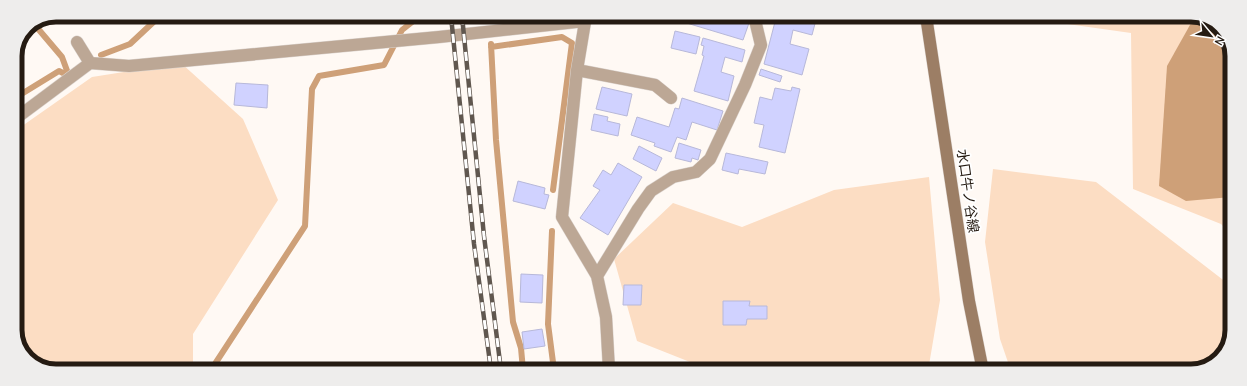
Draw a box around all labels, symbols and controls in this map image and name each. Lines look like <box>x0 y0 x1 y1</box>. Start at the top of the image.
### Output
north arrow <box>1191 16 1231 56</box>
text: N <box>1212 34 1228 48</box>
street label: 水口牛ノ谷線 <box>953 148 983 234</box>

